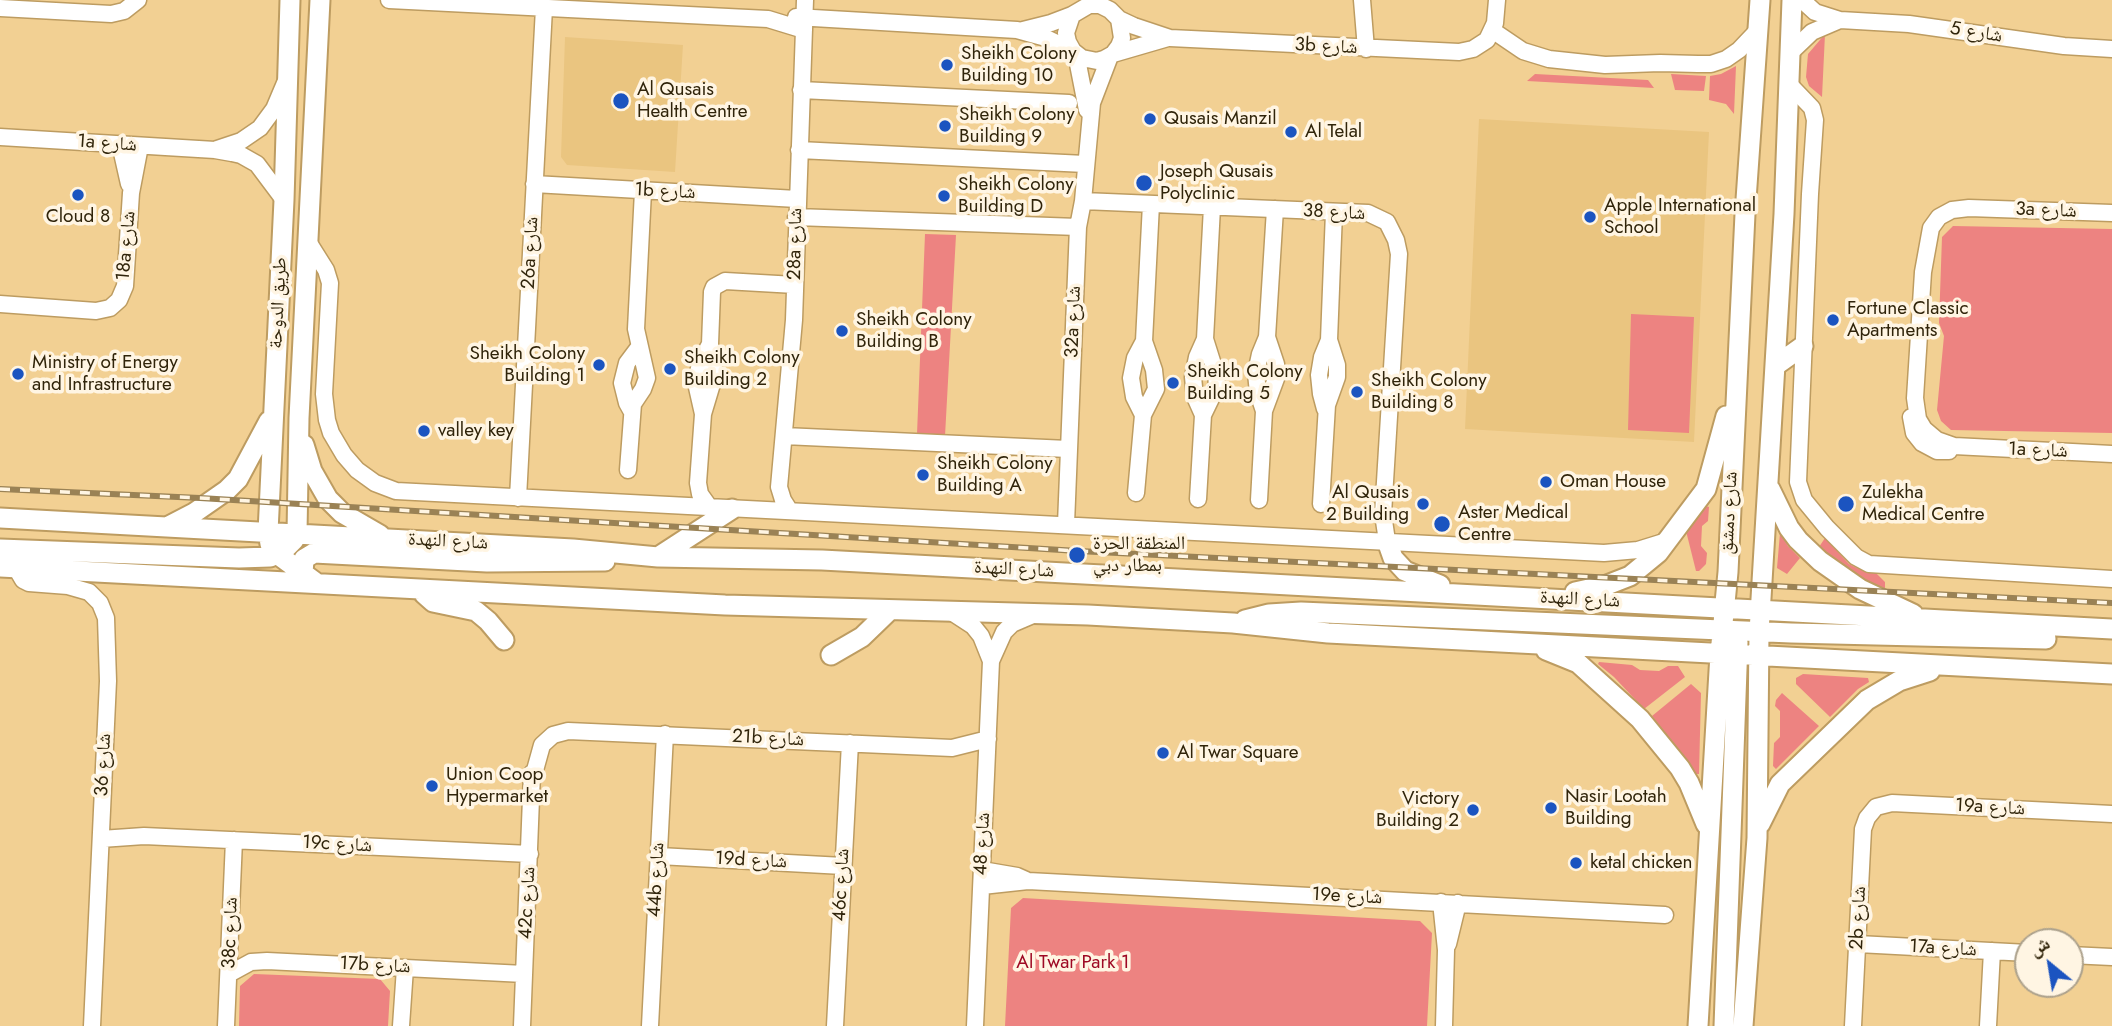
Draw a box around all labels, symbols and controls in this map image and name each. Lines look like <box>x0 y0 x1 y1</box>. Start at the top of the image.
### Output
street label: شارع 5 <box>1948 18 2004 48</box>
street label: 3b شارع <box>1294 34 1358 60</box>
place label: Sheikh Colony Building 10 <box>961 43 1077 87</box>
marker: Sheikh Colony Building 10 <box>939 57 955 73</box>
place label: Al Qusais Health Centre <box>637 79 747 123</box>
marker: Al Qusais Health Centre <box>611 91 631 111</box>
place label: Sheikh Colony Building 9 <box>959 104 1075 148</box>
place label: Qusais Manzil <box>1164 108 1277 130</box>
marker: Qusais Manzil <box>1142 111 1158 127</box>
marker: Sheikh Colony Building 9 <box>937 118 953 134</box>
place label: Al Telal <box>1305 121 1362 143</box>
marker: Al Telal <box>1283 124 1299 140</box>
street label: 1a شارع <box>77 131 137 157</box>
place label: Joseph Qusais Polyclinic <box>1160 161 1273 205</box>
marker: Joseph Qusais Polyclinic <box>1134 173 1154 193</box>
place label: Sheikh Colony Building D <box>958 174 1074 218</box>
street label: 1b شارع <box>634 179 696 205</box>
marker: Cloud 8 <box>70 187 86 203</box>
marker: Sheikh Colony Building D <box>936 188 952 204</box>
place label: Apple International School <box>1604 195 1756 239</box>
street label: 3a شارع <box>2015 199 2077 223</box>
street label: شارع 38 <box>1302 200 1366 226</box>
place label: Cloud 8 <box>46 206 110 228</box>
street label: 28a شارع <box>784 208 808 280</box>
marker: Apple International School <box>1582 209 1598 225</box>
street label: 18a شارع <box>113 210 141 282</box>
street label: 26a شارع <box>518 216 544 290</box>
street label: طريق الدوحة <box>265 257 293 349</box>
street label: 32a شارع <box>1061 286 1087 358</box>
place label: Fortune Classic Apartments <box>1847 298 1969 342</box>
place label: Sheikh Colony Building B <box>856 309 972 353</box>
marker: Fortune Classic Apartments <box>1825 312 1841 328</box>
marker: Sheikh Colony Building B <box>834 323 850 339</box>
place label: Sheikh Colony Building 1 <box>469 343 585 387</box>
place label: Sheikh Colony Building 2 <box>684 347 800 391</box>
place label: Ministry of Energy and Infrastructure <box>32 352 178 396</box>
marker: Sheikh Colony Building 1 <box>591 357 607 373</box>
marker: Sheikh Colony Building 2 <box>662 361 678 377</box>
place label: Sheikh Colony Building 5 <box>1187 361 1303 405</box>
marker: Ministry of Energy and Infrastructure <box>10 366 26 382</box>
place label: Sheikh Colony Building 8 <box>1371 370 1487 414</box>
marker: Sheikh Colony Building 5 <box>1165 375 1181 391</box>
marker: Sheikh Colony Building 8 <box>1349 384 1365 400</box>
place label: valley key <box>438 420 514 442</box>
marker: valley key <box>416 423 432 439</box>
street label: 1a شارع <box>2008 439 2068 463</box>
place label: Sheikh Colony Building A <box>937 453 1053 497</box>
marker: Sheikh Colony Building A <box>915 467 931 483</box>
place label: Oman House <box>1560 471 1666 493</box>
street label: شارع دمشق <box>1716 471 1744 555</box>
marker: Oman House <box>1538 474 1554 490</box>
place label: Al Qusais 2 Building <box>1326 482 1409 526</box>
place label: Zulekha Medical Centre <box>1862 482 1985 526</box>
marker: Zulekha Medical Centre <box>1836 494 1856 514</box>
marker: Al Qusais 2 Building <box>1415 496 1431 512</box>
place label: Aster Medical Centre <box>1458 502 1568 546</box>
marker: Aster Medical Centre <box>1432 514 1452 534</box>
street label: شارع النهدة <box>408 529 488 555</box>
place label: المنطقة الحرة بمطار دبي <box>1093 533 1185 577</box>
marker: المنطقة الحرة بمطار دبي <box>1067 545 1087 565</box>
street label: شارع النهدة <box>974 557 1054 583</box>
street label: شارع النهدة <box>1540 587 1620 613</box>
street label: 21b شارع <box>731 726 805 752</box>
street label: شارع 36 <box>91 733 117 797</box>
place label: Al Twar Square <box>1177 742 1299 764</box>
marker: Al Twar Square <box>1155 745 1171 761</box>
place label: Union Coop Hypermarket <box>446 764 548 808</box>
marker: Union Coop Hypermarket <box>424 778 440 794</box>
place label: Nasir Lootah Building <box>1565 786 1667 830</box>
place label: Victory Building 2 <box>1376 788 1459 832</box>
street label: 19a شارع <box>1955 795 2025 821</box>
marker: Nasir Lootah Building <box>1543 800 1559 816</box>
marker: Victory Building 2 <box>1465 802 1481 818</box>
street label: شارع 48 <box>970 812 996 876</box>
street label: 19c شارع <box>302 832 372 858</box>
street label: 44b شارع <box>644 842 670 918</box>
street label: 19d شارع <box>714 848 788 874</box>
street label: 46c شارع <box>829 848 855 922</box>
place label: ketal chicken <box>1590 852 1693 874</box>
marker: ketal chicken <box>1568 855 1584 871</box>
street label: 42c شارع <box>515 866 541 940</box>
street label: 19e شارع <box>1311 884 1383 910</box>
street label: 2b شارع <box>1846 886 1872 950</box>
street label: 38c شارع <box>218 897 244 969</box>
north arrow <box>2014 928 2084 998</box>
text: ش <box>2024 929 2055 963</box>
street label: 17a شارع <box>1909 936 1977 962</box>
park label: Al Twar Park 1 <box>1016 952 1130 974</box>
street label: 17b شارع <box>339 953 411 979</box>

